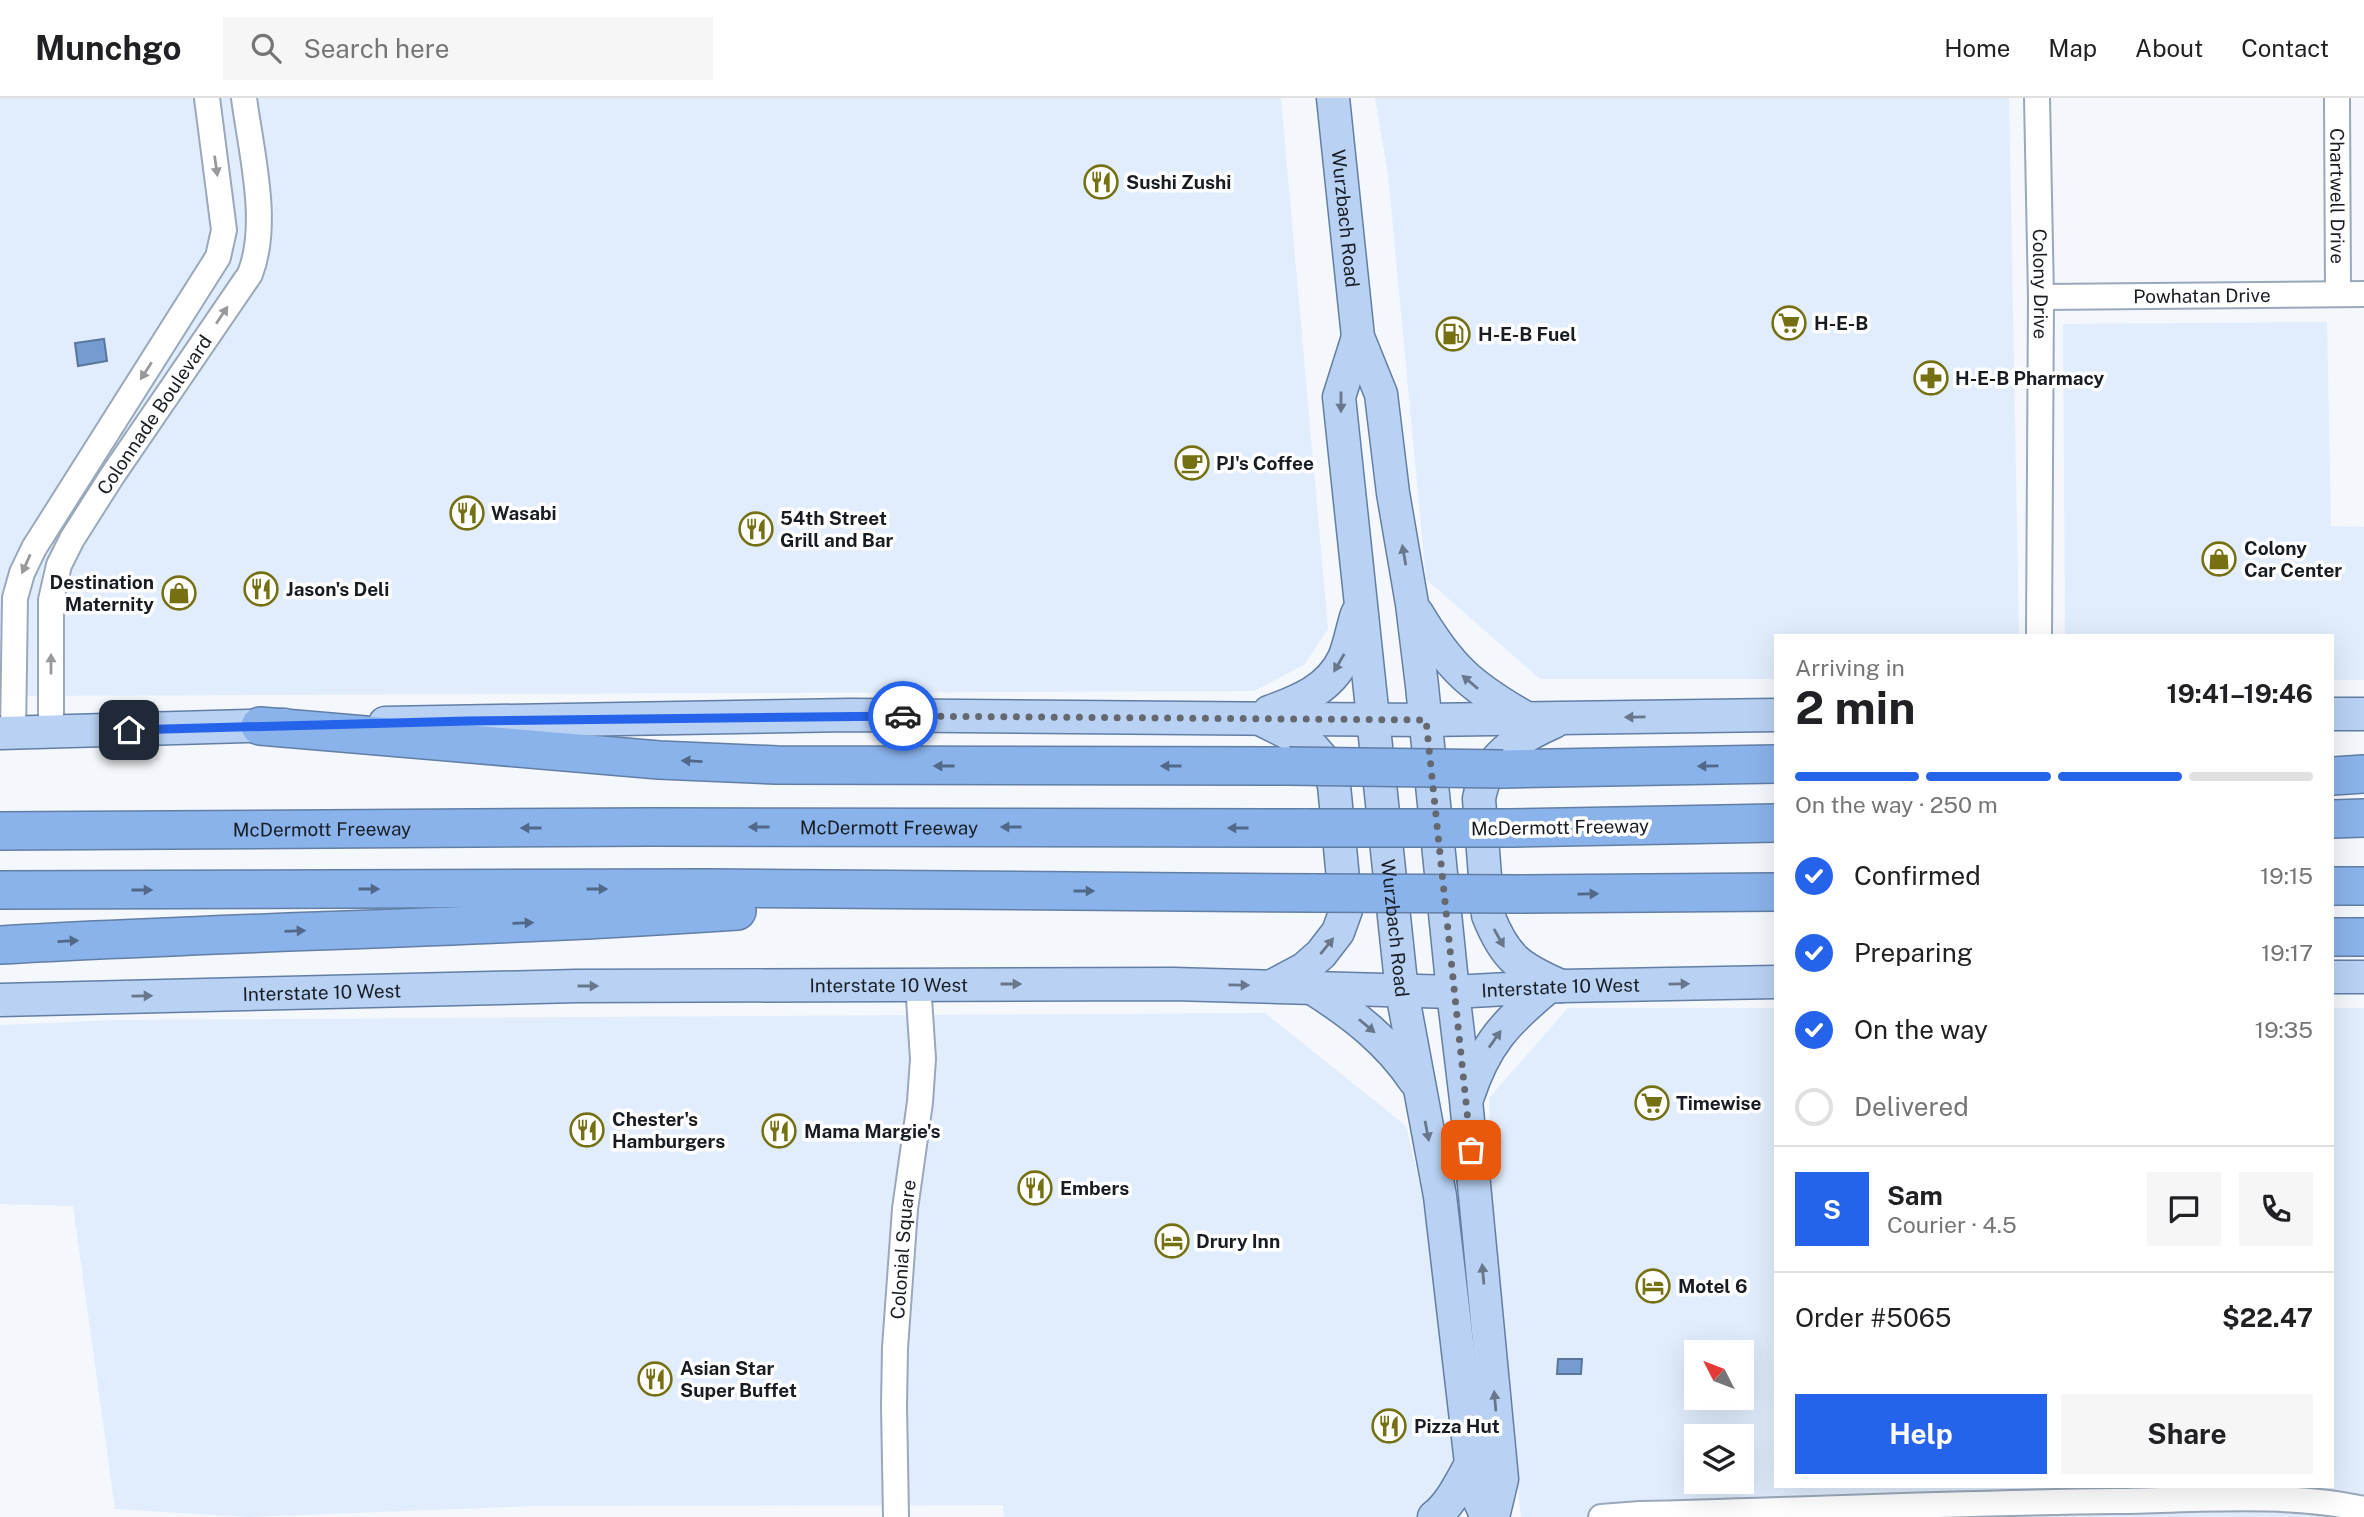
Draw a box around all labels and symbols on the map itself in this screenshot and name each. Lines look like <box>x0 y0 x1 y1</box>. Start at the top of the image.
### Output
street label: Chartwell Drive <box>2326 128 2349 264</box>
street label: Wurzbach Road <box>1327 148 1364 288</box>
one-way arrow <box>211 155 222 177</box>
restaurant icon: Sushi Zushi <box>1082 163 1120 201</box>
place label: Sushi Zushi <box>1126 171 1231 193</box>
street label: Colony Drive <box>2029 228 2052 339</box>
street label: Powhatan Drive <box>2133 284 2271 307</box>
supermarket icon: H-E-B <box>1770 304 1808 342</box>
one-way arrow <box>216 305 229 325</box>
place label: H-E-B <box>1814 312 1868 334</box>
fuel station icon: H-E-B Fuel <box>1434 315 1472 353</box>
place label: H-E-B Fuel <box>1478 323 1577 345</box>
street label: Colonnade Boulevard <box>92 331 216 498</box>
pharmacy icon: H-E-B Pharmacy <box>1912 359 1950 397</box>
one-way arrow <box>139 361 152 380</box>
place label: H-E-B Pharmacy <box>1955 367 2105 389</box>
one-way arrow <box>1335 391 1347 413</box>
cafe icon: PJ's Coffee <box>1173 444 1211 482</box>
place label: PJ's Coffee <box>1216 452 1314 474</box>
restaurant icon: Wasabi <box>448 494 486 532</box>
place label: Wasabi <box>491 502 557 524</box>
place label: 54th Street Grill and Bar <box>780 507 894 551</box>
restaurant icon: 54th Street Grill and Bar <box>737 510 775 548</box>
place label: Colony Car Center <box>2244 537 2342 581</box>
shop icon: Colony Car Center <box>2200 540 2238 578</box>
one-way arrow <box>1398 544 1409 566</box>
one-way arrow <box>20 554 32 574</box>
restaurant icon: Jason's Deli <box>242 570 280 608</box>
place label: Destination Maternity <box>50 571 154 615</box>
shop icon: Destination Maternity <box>160 574 198 612</box>
place label: Jason's Deli <box>286 578 389 600</box>
one-way arrow <box>45 653 57 675</box>
one-way arrow <box>1333 653 1345 672</box>
one-way arrow <box>1461 674 1479 690</box>
courier <box>868 681 938 751</box>
pin <box>99 700 159 760</box>
one-way arrow <box>1623 711 1645 723</box>
one-way arrow <box>681 756 703 767</box>
one-way arrow <box>933 760 955 772</box>
one-way arrow <box>1160 760 1182 772</box>
one-way arrow <box>1697 760 1719 771</box>
street label: McDermott Freeway <box>1471 814 1649 840</box>
street label: McDermott Freeway <box>800 816 978 839</box>
street label: McDermott Freeway <box>233 817 411 841</box>
one-way arrow <box>747 821 769 833</box>
one-way arrow <box>999 821 1021 833</box>
one-way arrow <box>520 822 542 834</box>
one-way arrow <box>1227 822 1249 834</box>
street label: Wurzbach Road <box>1377 858 1413 998</box>
one-way arrow <box>358 883 380 895</box>
one-way arrow <box>586 883 608 894</box>
one-way arrow <box>131 884 153 895</box>
one-way arrow <box>1073 885 1095 897</box>
one-way arrow <box>1577 888 1599 900</box>
one-way arrow <box>512 918 534 929</box>
one-way arrow <box>285 926 307 937</box>
one-way arrow <box>1493 928 1505 948</box>
one-way arrow <box>57 936 79 947</box>
one-way arrow <box>1319 938 1334 956</box>
street label: Interstate 10 West <box>809 974 968 996</box>
street label: Interstate 10 West <box>1481 974 1640 1001</box>
one-way arrow <box>1000 978 1022 990</box>
one-way arrow <box>1668 978 1690 990</box>
street label: Interstate 10 West <box>242 979 402 1005</box>
one-way arrow <box>577 980 599 992</box>
one-way arrow <box>1228 980 1250 991</box>
one-way arrow <box>131 991 153 1002</box>
one-way arrow <box>1358 1018 1375 1033</box>
one-way arrow <box>1488 1030 1502 1048</box>
supermarket icon: Timewise <box>1633 1084 1671 1122</box>
place label: Timewise <box>1676 1092 1762 1114</box>
place label: Chester's Hamburgers <box>612 1108 725 1152</box>
restaurant icon: Chester's Hamburgers <box>568 1111 606 1149</box>
restaurant icon: Mama Margie's <box>760 1112 798 1150</box>
place label: Mama Margie's <box>804 1120 941 1142</box>
one-way arrow <box>1422 1120 1433 1142</box>
pin <box>1441 1120 1501 1180</box>
restaurant icon: Embers <box>1016 1169 1054 1207</box>
place label: Embers <box>1060 1177 1129 1199</box>
street label: Colonial Square <box>886 1178 920 1320</box>
hotel icon: Drury Inn <box>1153 1222 1191 1260</box>
place label: Drury Inn <box>1196 1230 1280 1252</box>
one-way arrow <box>1477 1263 1488 1285</box>
hotel icon: Motel 6 <box>1634 1267 1672 1305</box>
place label: Motel 6 <box>1678 1275 1747 1297</box>
north arrow <box>1684 1340 1754 1410</box>
place label: Asian Star Super Buffet <box>680 1357 797 1401</box>
restaurant icon: Asian Star Super Buffet <box>636 1360 674 1398</box>
one-way arrow <box>1489 1390 1500 1412</box>
restaurant icon: Pizza Hut <box>1370 1407 1408 1445</box>
place label: Pizza Hut <box>1414 1415 1500 1437</box>

